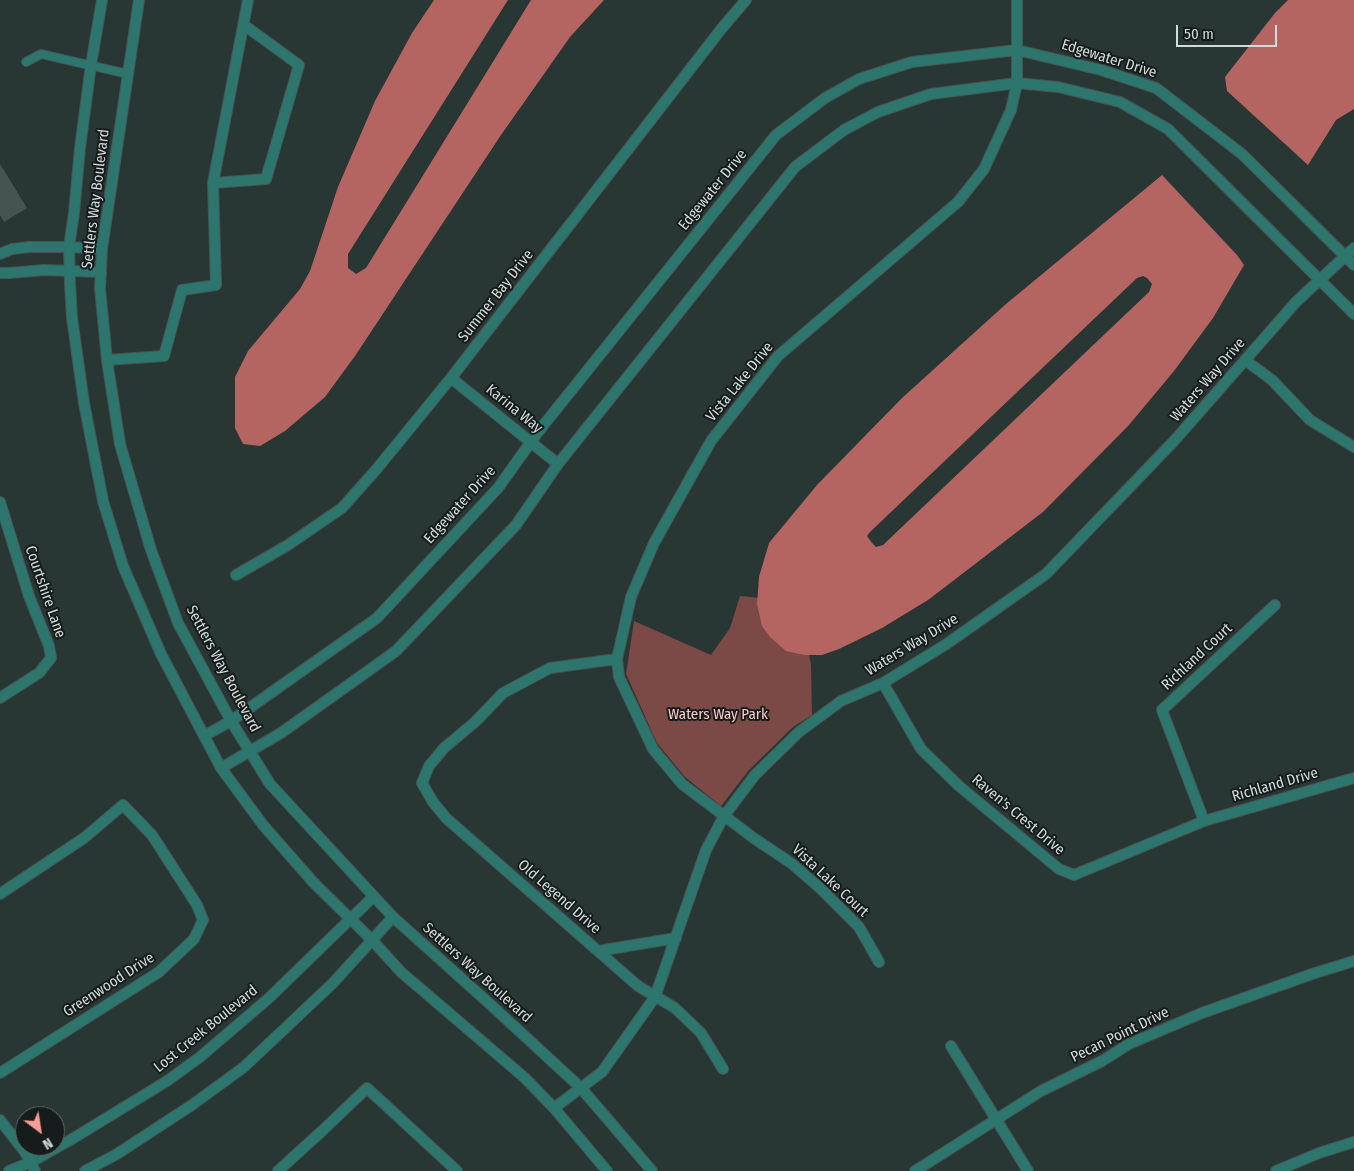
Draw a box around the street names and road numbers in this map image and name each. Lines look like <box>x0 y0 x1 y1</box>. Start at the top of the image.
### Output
street label: Edgewater Drive <box>1059 36 1159 82</box>
street label: Settlers Way Boulevard <box>78 128 114 270</box>
street label: Edgewater Drive <box>675 146 751 234</box>
street label: Summer Bay Drive <box>454 246 538 346</box>
street label: Waters Way Drive <box>1167 334 1249 426</box>
street label: Vista Lake Drive <box>703 339 777 425</box>
street label: Karina Way <box>482 381 546 437</box>
street label: Edgewater Drive <box>420 462 500 548</box>
street label: Courtshire Lane <box>21 544 69 640</box>
street label: Settlers Way Boulevard <box>182 603 264 735</box>
street label: Waters Way Drive <box>862 610 962 680</box>
street label: Richland Court <box>1158 620 1236 694</box>
street label: Richland Drive <box>1230 764 1320 806</box>
street label: Raven's Crest Drive <box>968 771 1068 859</box>
street label: Vista Lake Court <box>788 841 872 921</box>
street label: Old Legend Drive <box>514 856 604 938</box>
street label: Settlers Way Boulevard <box>419 919 535 1027</box>
street label: Greenwood Drive <box>60 949 158 1021</box>
street label: Lost Creek Boulevard <box>150 982 262 1076</box>
street label: Pecan Point Drive <box>1068 1003 1172 1067</box>

